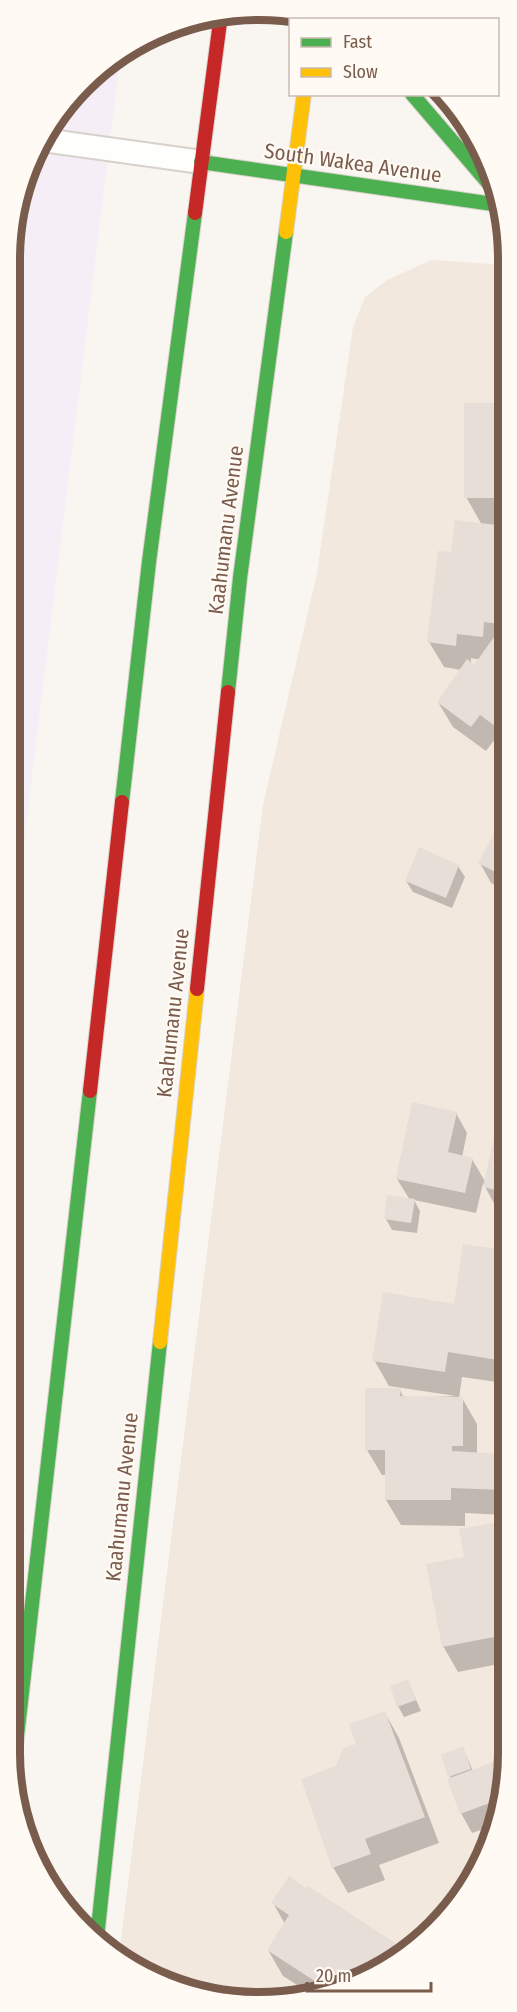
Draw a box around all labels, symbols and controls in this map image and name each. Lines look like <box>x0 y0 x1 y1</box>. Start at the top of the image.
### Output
legend <box>289 18 499 96</box>
text: Fast <box>343 31 372 53</box>
text: Slow <box>343 61 378 83</box>
street label: South Wakea Avenue <box>263 138 443 188</box>
street label: Kaahumanu Avenue <box>203 444 249 616</box>
street label: Kaahumanu Avenue <box>151 927 195 1099</box>
street label: Kaahumanu Avenue <box>100 1411 144 1583</box>
scale bar <box>307 1955 432 1993</box>
text: 20 m <box>316 1965 351 1987</box>

